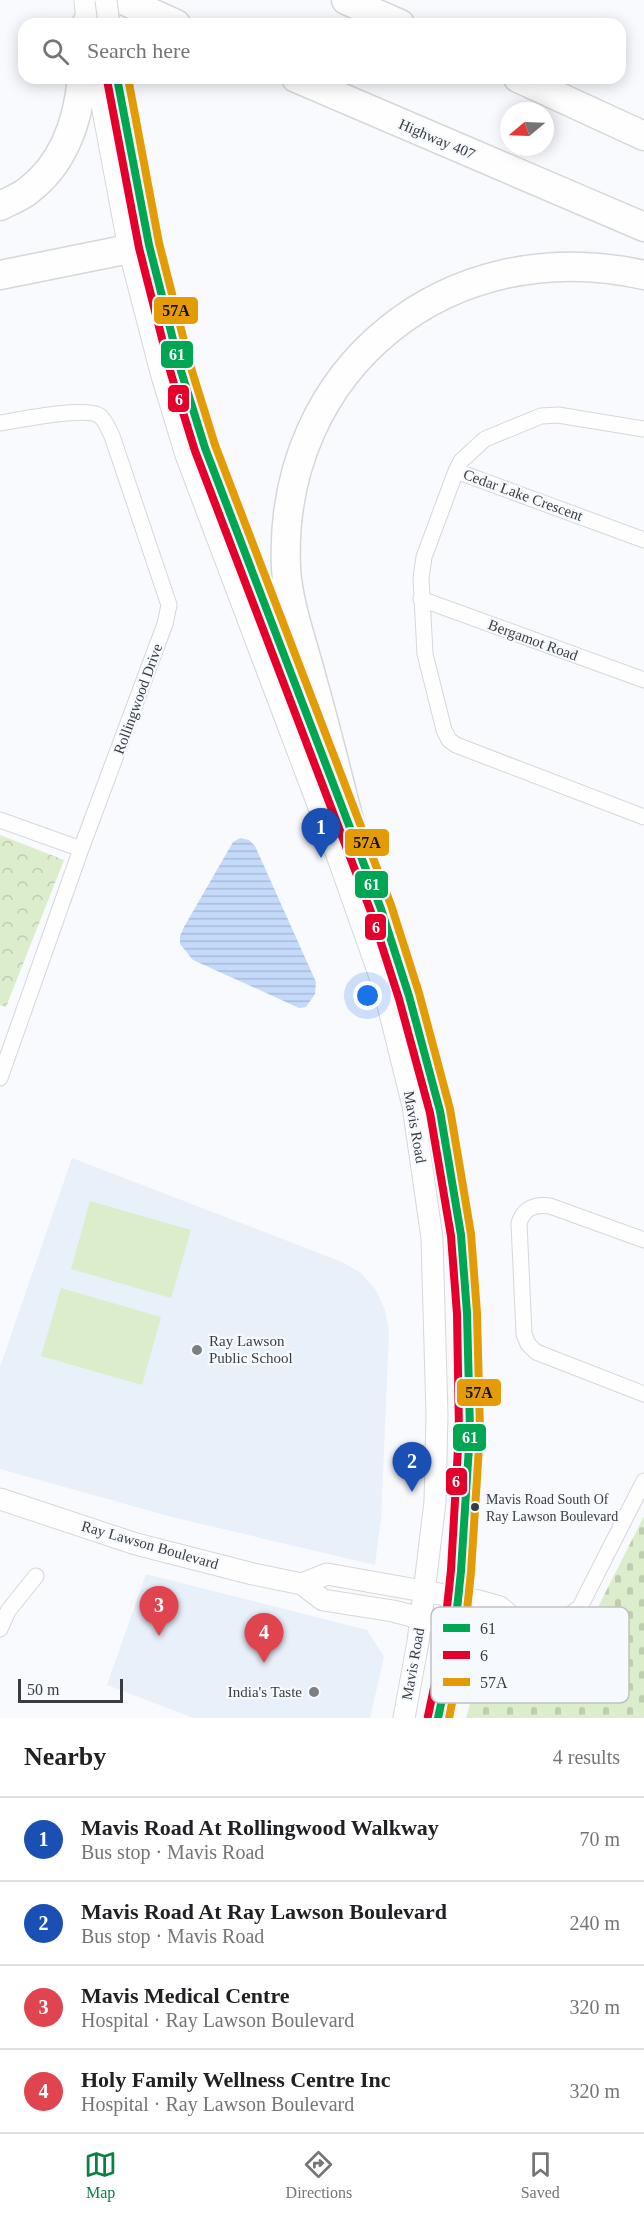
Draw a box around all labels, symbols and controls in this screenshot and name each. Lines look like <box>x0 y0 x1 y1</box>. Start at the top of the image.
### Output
search box <box>18 18 626 84</box>
icon: search <box>39 35 72 68</box>
text: Search here <box>87 38 190 63</box>
north arrow <box>500 102 554 156</box>
street label: Highway 407 <box>396 116 478 162</box>
line badge: 57A <box>153 296 199 325</box>
text: 57A <box>162 302 190 319</box>
line badge: 61 <box>160 340 194 369</box>
text: 61 <box>169 346 185 363</box>
line badge: 6 <box>167 384 190 413</box>
text: 6 <box>175 391 183 408</box>
street label: Cedar Lake Crescent <box>461 466 586 524</box>
street label: Bergamot Road <box>486 616 581 664</box>
street label: Rollingwood Drive <box>111 641 166 756</box>
pin: 1 <box>302 808 340 858</box>
line badge: 57A <box>344 828 390 857</box>
text: 57A <box>353 834 381 851</box>
line badge: 61 <box>354 870 389 899</box>
text: 61 <box>364 876 380 893</box>
line badge: 6 <box>364 913 387 941</box>
text: 6 <box>372 919 380 936</box>
your location <box>353 981 382 1010</box>
street label: Mavis Road <box>401 1090 429 1165</box>
place label: Ray Lawson Public School <box>209 1333 293 1366</box>
marker: Ray Lawson Public School <box>190 1343 204 1357</box>
line badge: 57A <box>456 1378 502 1407</box>
text: 57A <box>465 1384 493 1401</box>
line badge: 61 <box>452 1423 487 1452</box>
text: 61 <box>462 1429 478 1446</box>
pin: 2 <box>392 1442 432 1492</box>
line badge: 6 <box>445 1467 468 1496</box>
text: 6 <box>452 1473 460 1490</box>
place label: Mavis Road South Of Ray Lawson Boulevard <box>486 1492 618 1524</box>
marker: Mavis Road South Of Ray Lawson Boulevard <box>469 1501 481 1513</box>
street label: Ray Lawson Boulevard <box>80 1518 221 1572</box>
pin: 3 <box>140 1586 178 1636</box>
legend <box>431 1607 629 1703</box>
pin: 4 <box>244 1614 284 1663</box>
text: 61 <box>480 1620 496 1637</box>
street label: Mavis Road <box>399 1626 427 1701</box>
text: 6 <box>480 1647 488 1664</box>
text: 57A <box>480 1674 508 1691</box>
scale bar <box>18 1676 123 1704</box>
text: 50 m <box>27 1681 59 1698</box>
place label: India's Taste <box>228 1684 302 1700</box>
marker: India's Taste <box>307 1685 321 1699</box>
text: Nearby <box>24 1742 106 1771</box>
text: 4 results <box>553 1746 620 1768</box>
text: Mavis Road At Rollingwood Walkway <box>81 1815 439 1840</box>
text: 1 <box>39 1828 49 1850</box>
text: 70 m <box>579 1828 620 1850</box>
text: Bus stop · Mavis Road <box>81 1841 264 1863</box>
text: Mavis Road At Ray Lawson Boulevard <box>81 1899 447 1924</box>
text: 2 <box>39 1912 49 1934</box>
text: 240 m <box>569 1912 620 1934</box>
text: Bus stop · Mavis Road <box>81 1925 264 1947</box>
text: Mavis Medical Centre <box>81 1983 290 2008</box>
text: 3 <box>39 1996 49 2018</box>
text: 320 m <box>569 1996 620 2018</box>
text: Hospital · Ray Lawson Boulevard <box>81 2009 354 2031</box>
text: Holy Family Wellness Centre Inc <box>81 2067 391 2092</box>
text: 4 <box>39 2080 49 2102</box>
text: 320 m <box>569 2080 620 2102</box>
text: Hospital · Ray Lawson Boulevard <box>81 2093 354 2115</box>
tab: Map <box>84 2148 117 2202</box>
tab: Directions <box>286 2148 352 2202</box>
tab: Saved <box>521 2148 560 2202</box>

